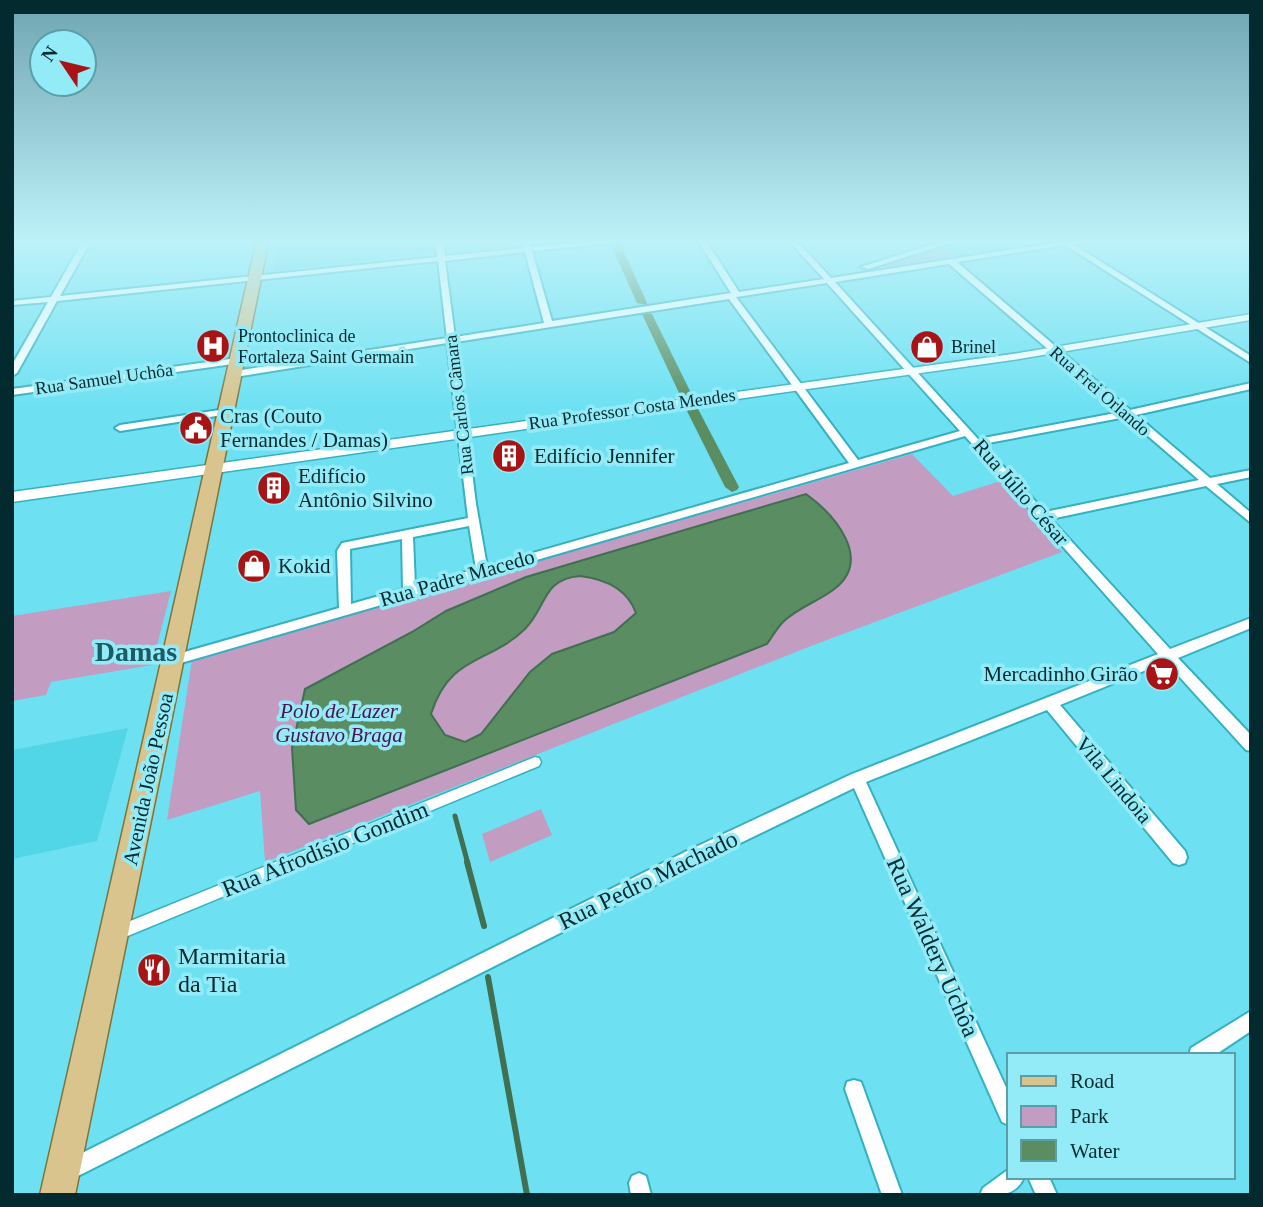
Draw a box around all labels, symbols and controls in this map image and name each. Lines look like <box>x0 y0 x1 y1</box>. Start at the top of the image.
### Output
north arrow <box>28 28 98 98</box>
text: N <box>37 42 62 65</box>
place label: Prontoclinica de Fortaleza Saint Germain <box>238 326 414 367</box>
hospital icon: Prontoclinica de Fortaleza Saint Germain <box>194 327 232 365</box>
shop icon: Brinel <box>908 328 946 366</box>
street label: Rua Carlos Câmara <box>440 334 478 476</box>
place label: Brinel <box>951 337 996 357</box>
street label: Rua Frei Orlando <box>1046 342 1154 440</box>
street label: Rua Samuel Uchôa <box>34 359 174 399</box>
street label: Rua Professor Costa Mendes <box>527 385 737 433</box>
place label: Cras (Couto Fernandes / Damas) <box>220 404 388 452</box>
public building icon: Cras (Couto Fernandes / Damas) <box>177 409 215 447</box>
street label: Rua Júlio César <box>968 434 1074 550</box>
building icon: Edifício Jennifer <box>490 437 528 475</box>
place label: Edifício Jennifer <box>534 444 675 468</box>
place label: Edifício Antônio Silvino <box>298 464 433 512</box>
building icon: Edifício Antônio Silvino <box>255 469 293 507</box>
street label: Rua Padre Macedo <box>377 544 537 612</box>
shop icon: Kokid <box>235 547 273 585</box>
place label: Kokid <box>278 554 331 578</box>
district label: Damas <box>95 636 177 667</box>
supermarket icon: Mercadinho Girão <box>1143 655 1181 693</box>
place label: Mercadinho Girão <box>983 662 1138 686</box>
street label: Avenida João Pessoa <box>118 690 178 867</box>
park label: Polo de Lazer Gustavo Braga <box>275 699 403 747</box>
street label: Vila Lindoia <box>1071 732 1158 829</box>
street label: Rua Afrodísio Gondim <box>218 796 432 902</box>
street label: Rua Pedro Machado <box>554 825 742 935</box>
street label: Rua Waldery Uchôa <box>882 853 984 1041</box>
place label: Marmitaria da Tia <box>178 943 286 997</box>
restaurant icon: Marmitaria da Tia <box>135 951 173 989</box>
legend <box>1007 1053 1235 1179</box>
text: Road <box>1070 1069 1115 1093</box>
text: Park <box>1070 1104 1109 1128</box>
text: Water <box>1070 1139 1120 1163</box>

